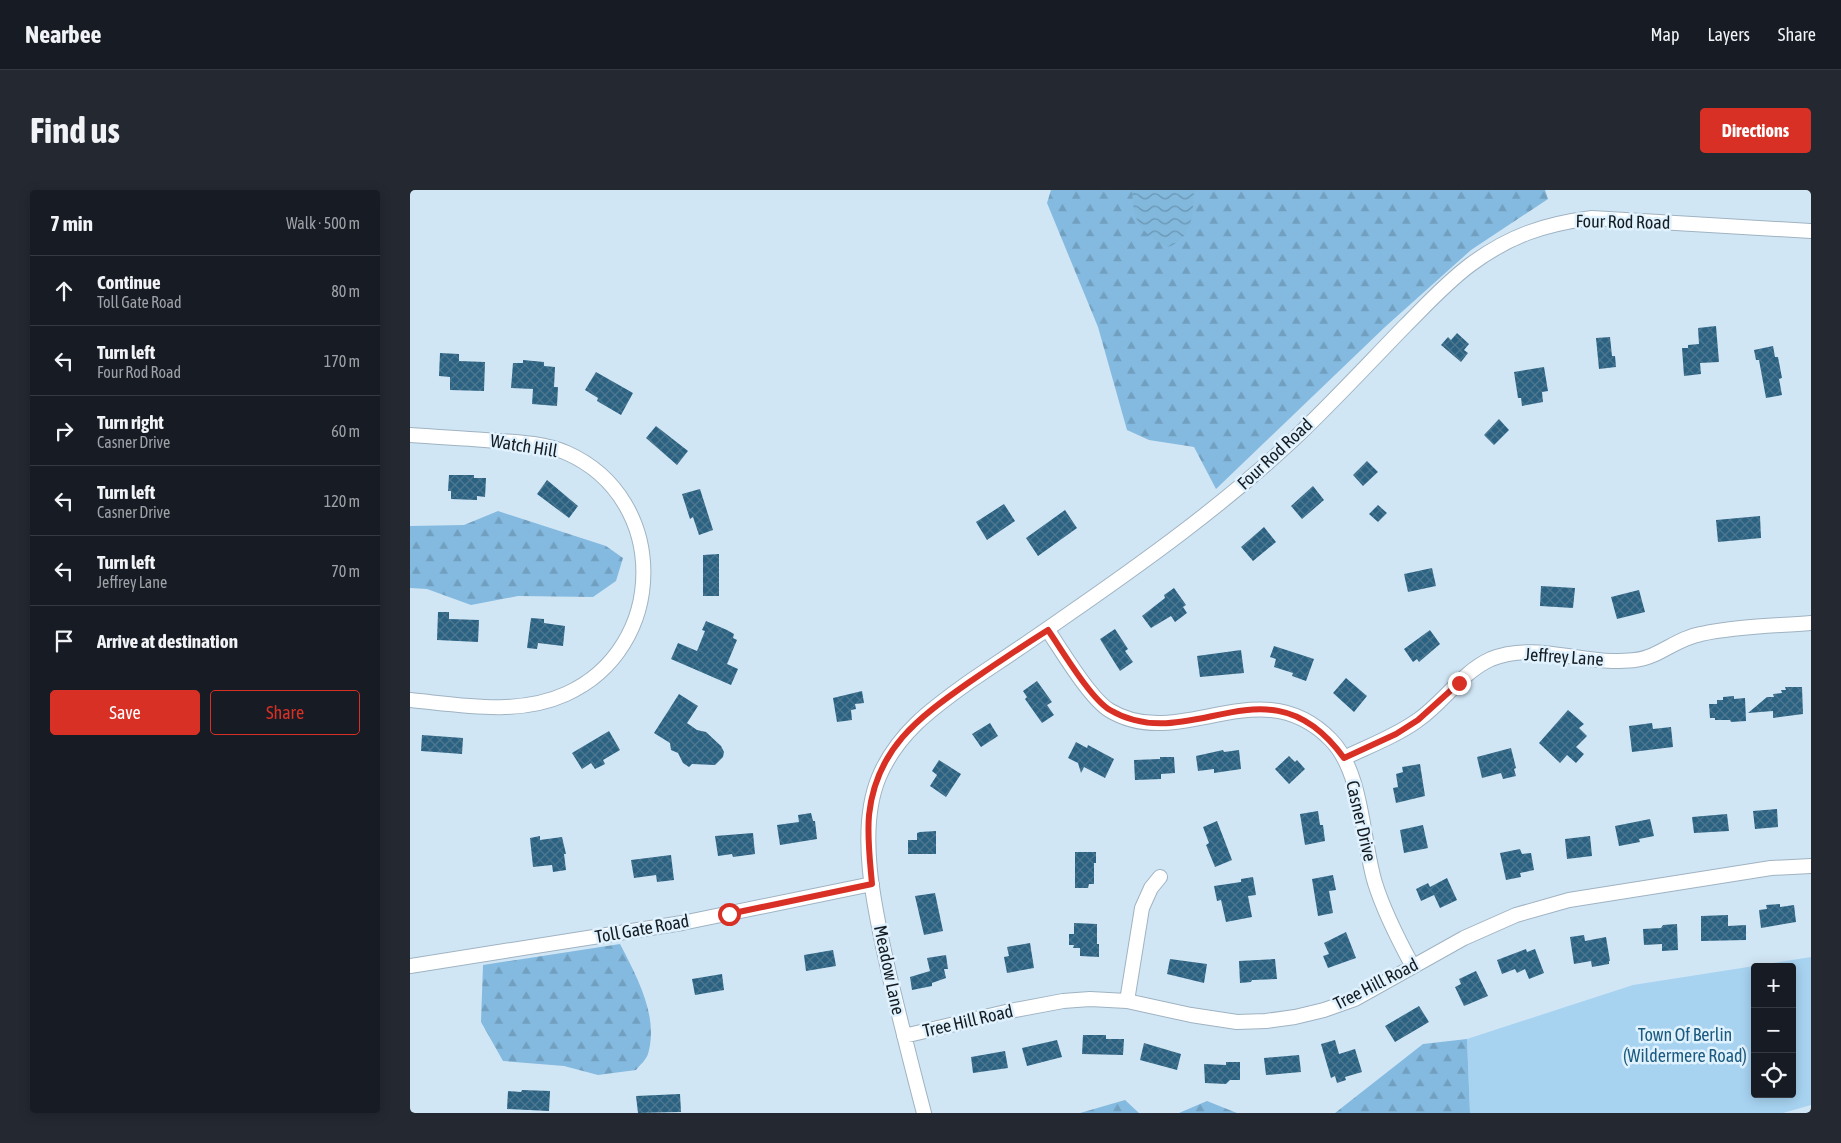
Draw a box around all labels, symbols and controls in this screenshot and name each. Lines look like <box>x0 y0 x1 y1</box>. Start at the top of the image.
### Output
text: Nearbee <box>25 21 101 48</box>
text: Map <box>1650 24 1679 45</box>
text: Layers <box>1707 24 1750 45</box>
text: Share <box>1778 24 1816 45</box>
button: Directions <box>1700 108 1811 153</box>
text: Find us <box>30 110 120 150</box>
street label: Four Rod Road <box>1576 210 1671 233</box>
text: 7 min <box>50 211 93 235</box>
text: Walk · 500 m <box>286 214 360 232</box>
text: Continue <box>97 271 161 293</box>
icon: ahead <box>50 277 78 305</box>
text: 80 m <box>331 282 360 300</box>
text: Toll Gate Road <box>97 293 182 311</box>
text: Turn left <box>97 341 155 363</box>
icon: left <box>50 347 78 375</box>
text: 170 m <box>324 352 360 370</box>
text: Four Rod Road <box>97 363 181 381</box>
text: Turn right <box>97 411 164 433</box>
street label: Four Rod Road <box>1233 414 1316 494</box>
icon: right <box>50 417 78 445</box>
text: 60 m <box>331 422 360 440</box>
street label: Watch Hill <box>489 430 559 461</box>
text: Casner Drive <box>97 433 170 451</box>
text: Turn left <box>97 481 155 503</box>
icon: left <box>50 487 78 515</box>
text: 120 m <box>324 492 360 510</box>
text: Casner Drive <box>97 503 170 521</box>
text: Turn left <box>97 551 155 573</box>
icon: left <box>50 557 78 585</box>
text: 70 m <box>331 562 360 580</box>
text: Jeffrey Lane <box>97 573 167 591</box>
icon: arrive <box>50 627 78 655</box>
text: Arrive at destination <box>97 630 238 652</box>
street label: Jeffrey Lane <box>1524 643 1604 670</box>
route end <box>1448 672 1471 695</box>
button: Save <box>50 690 200 735</box>
button: Share <box>210 690 360 735</box>
street label: Casner Drive <box>1342 778 1381 863</box>
route start <box>718 903 741 926</box>
street label: Toll Gate Road <box>593 910 691 947</box>
street label: Meadow Lane <box>870 923 909 1017</box>
street label: Tree Hill Road <box>1330 953 1421 1014</box>
map controls <box>1751 963 1796 1098</box>
button: + <box>1751 963 1796 1008</box>
street label: Tree Hill Road <box>921 1000 1015 1041</box>
button: − <box>1751 1008 1796 1053</box>
park label: Town Of Berlin (Wildermere Road) <box>1623 1024 1747 1066</box>
button: locate <box>1751 1053 1796 1098</box>

